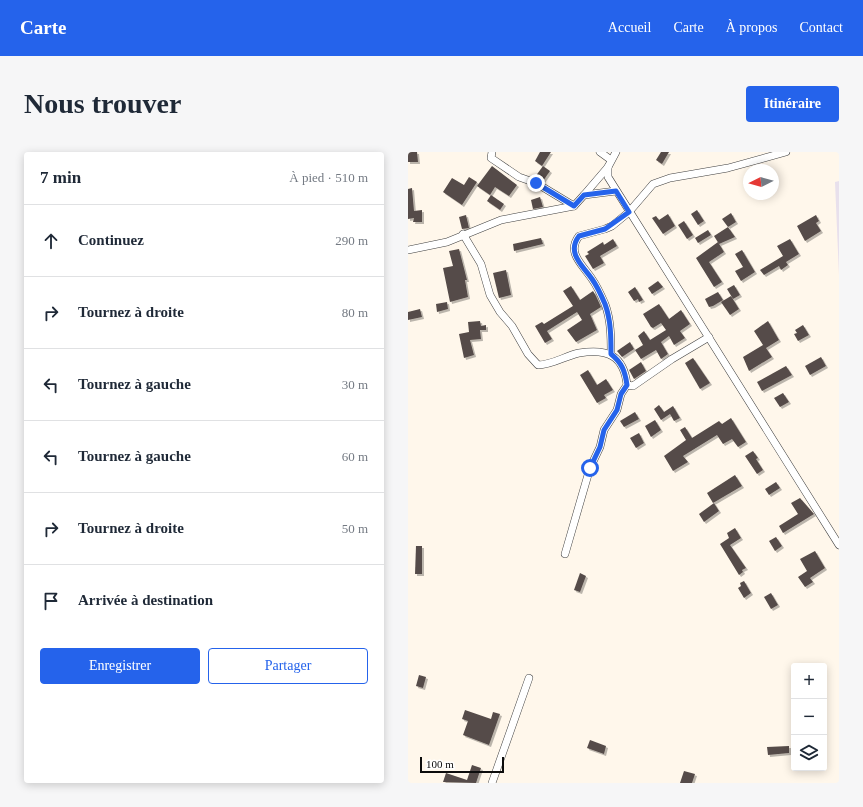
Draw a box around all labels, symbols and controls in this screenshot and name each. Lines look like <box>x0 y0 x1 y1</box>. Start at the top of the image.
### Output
text: Carte <box>20 17 66 38</box>
text: Accueil <box>608 20 651 35</box>
text: Carte <box>673 20 704 35</box>
text: À propos <box>726 20 777 35</box>
text: Contact <box>799 20 843 35</box>
button: Itinéraire <box>746 86 839 122</box>
text: Nous trouver <box>24 88 181 119</box>
north arrow <box>743 164 779 200</box>
text: 7 min <box>40 168 81 187</box>
text: À pied · 510 m <box>289 170 368 185</box>
route end <box>527 174 545 192</box>
icon: ahead <box>40 230 62 252</box>
text: Continuez <box>78 232 144 248</box>
text: 290 m <box>335 233 368 248</box>
icon: right <box>40 302 62 324</box>
text: Tournez à droite <box>78 304 184 320</box>
text: 80 m <box>342 305 368 320</box>
icon: left <box>40 374 62 396</box>
text: Tournez à gauche <box>78 376 191 392</box>
text: 30 m <box>342 377 368 392</box>
icon: left <box>40 446 62 468</box>
text: Tournez à gauche <box>78 448 191 464</box>
text: 60 m <box>342 449 368 464</box>
route start <box>581 459 599 477</box>
icon: right <box>40 518 62 540</box>
text: Tournez à droite <box>78 520 184 536</box>
text: 50 m <box>342 521 368 536</box>
icon: arrive <box>40 590 62 612</box>
text: Arrivée à destination <box>78 592 213 608</box>
button: Enregistrer <box>40 648 200 684</box>
button: Partager <box>208 648 368 684</box>
map controls <box>791 663 827 771</box>
button: + <box>791 663 827 699</box>
button: − <box>791 699 827 735</box>
button: layers <box>791 735 827 771</box>
scale bar <box>420 755 504 774</box>
text: 100 m <box>426 758 454 770</box>

